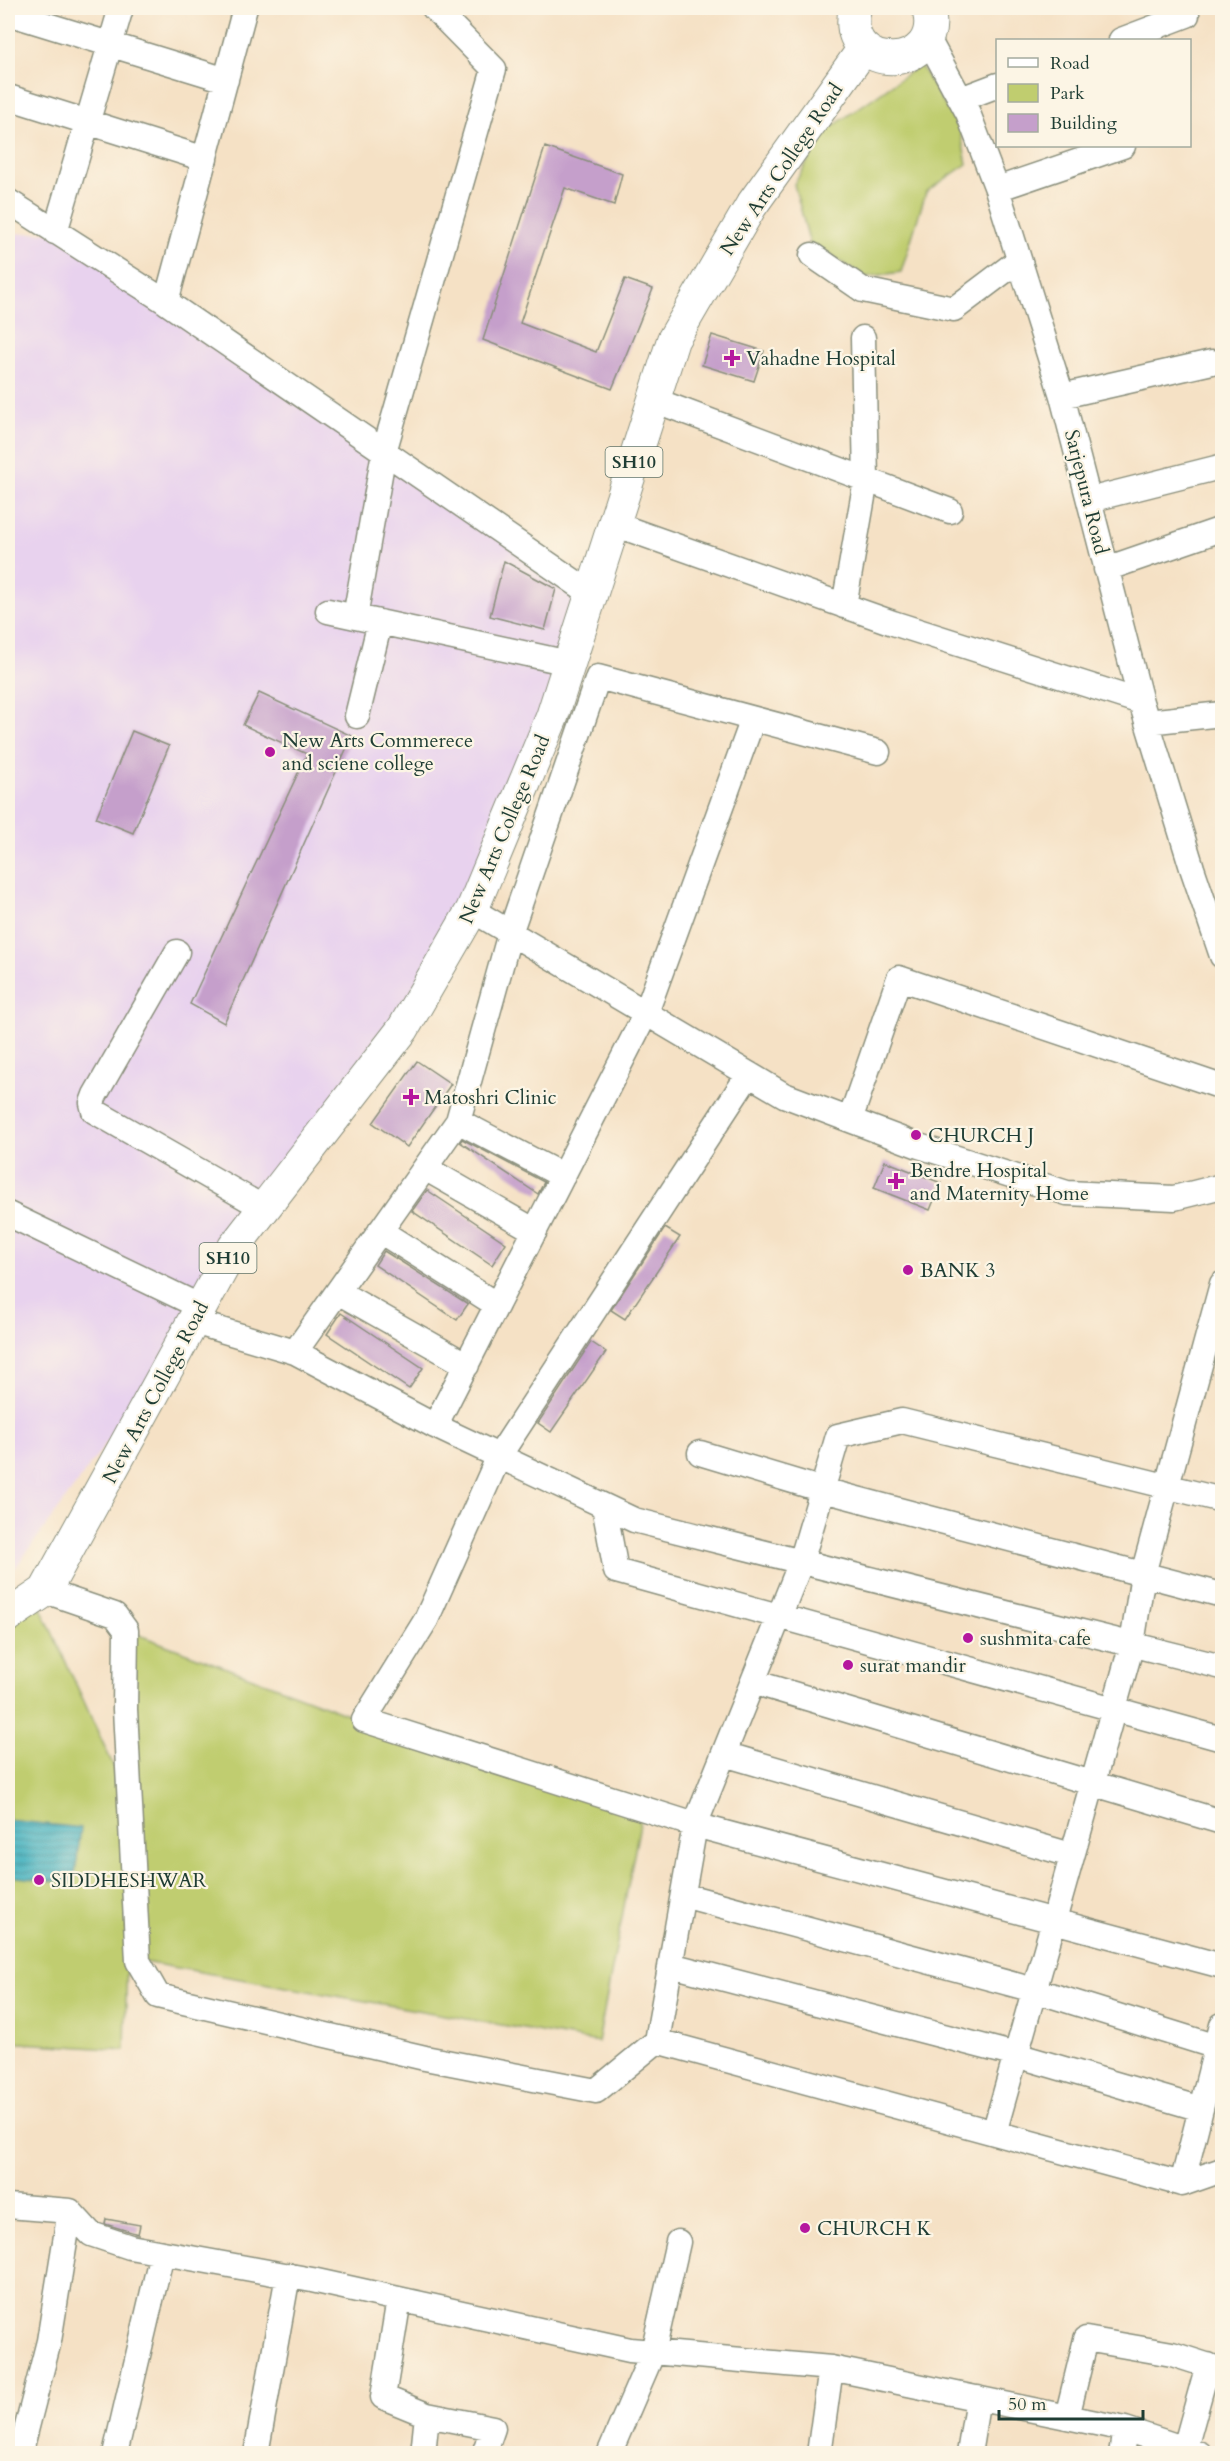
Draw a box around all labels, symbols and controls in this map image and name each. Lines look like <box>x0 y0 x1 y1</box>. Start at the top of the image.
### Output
legend <box>996 39 1191 147</box>
text: Road <box>1050 51 1090 76</box>
street label: New Arts College Road <box>714 78 849 261</box>
text: Park <box>1050 81 1085 106</box>
text: Building <box>1050 111 1118 136</box>
place label: Vahadne Hospital <box>746 345 896 372</box>
marker: Vahadne Hospital <box>723 349 741 367</box>
street label: Sarjepura Road <box>1058 427 1115 558</box>
road number: SH10 <box>606 447 662 477</box>
place label: New Arts Commerece and sciene college <box>282 727 473 777</box>
street label: New Arts College Road <box>452 730 557 928</box>
marker: New Arts Commerece and sciene college <box>263 745 277 759</box>
place label: Matoshri Clinic <box>424 1084 557 1111</box>
marker: Matoshri Clinic <box>402 1088 420 1106</box>
place label: CHURCH J <box>928 1122 1034 1149</box>
marker: CHURCH J <box>909 1128 923 1142</box>
place label: Bendre Hospital and Maternity Home <box>910 1157 1089 1207</box>
marker: Bendre Hospital and Maternity Home <box>887 1172 905 1190</box>
road number: SH10 <box>200 1243 256 1273</box>
place label: BANK 3 <box>920 1257 995 1284</box>
marker: BANK 3 <box>901 1263 915 1277</box>
street label: New Arts College Road <box>96 1296 215 1488</box>
place label: sushmita cafe <box>980 1625 1091 1652</box>
marker: sushmita cafe <box>961 1631 975 1645</box>
place label: surat mandir <box>860 1652 966 1679</box>
marker: surat mandir <box>841 1658 855 1672</box>
place label: SIDDHESHWAR <box>51 1867 206 1894</box>
marker: SIDDHESHWAR <box>32 1873 46 1887</box>
place label: CHURCH K <box>817 2215 932 2242</box>
marker: CHURCH K <box>798 2221 812 2235</box>
scale bar <box>999 2383 1143 2421</box>
text: 50 m <box>1008 2392 1047 2417</box>

